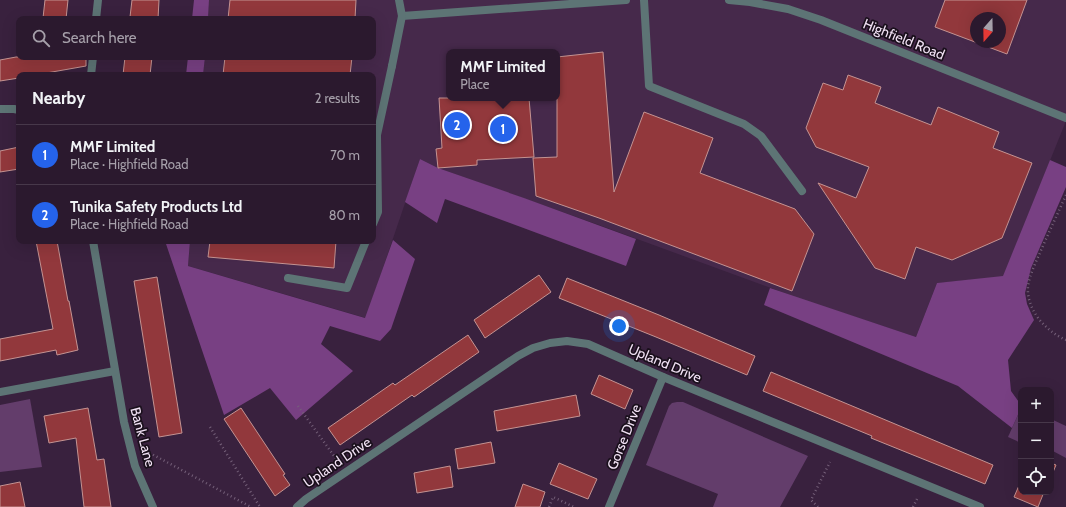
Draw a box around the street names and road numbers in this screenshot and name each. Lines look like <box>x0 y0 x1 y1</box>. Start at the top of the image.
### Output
street label: Highfield Road <box>861 14 947 64</box>
street label: Upland Drive <box>626 339 704 387</box>
street label: Gorse Drive <box>603 402 645 472</box>
street label: Bank Lane <box>126 405 160 469</box>
street label: Upland Drive <box>300 433 374 491</box>

